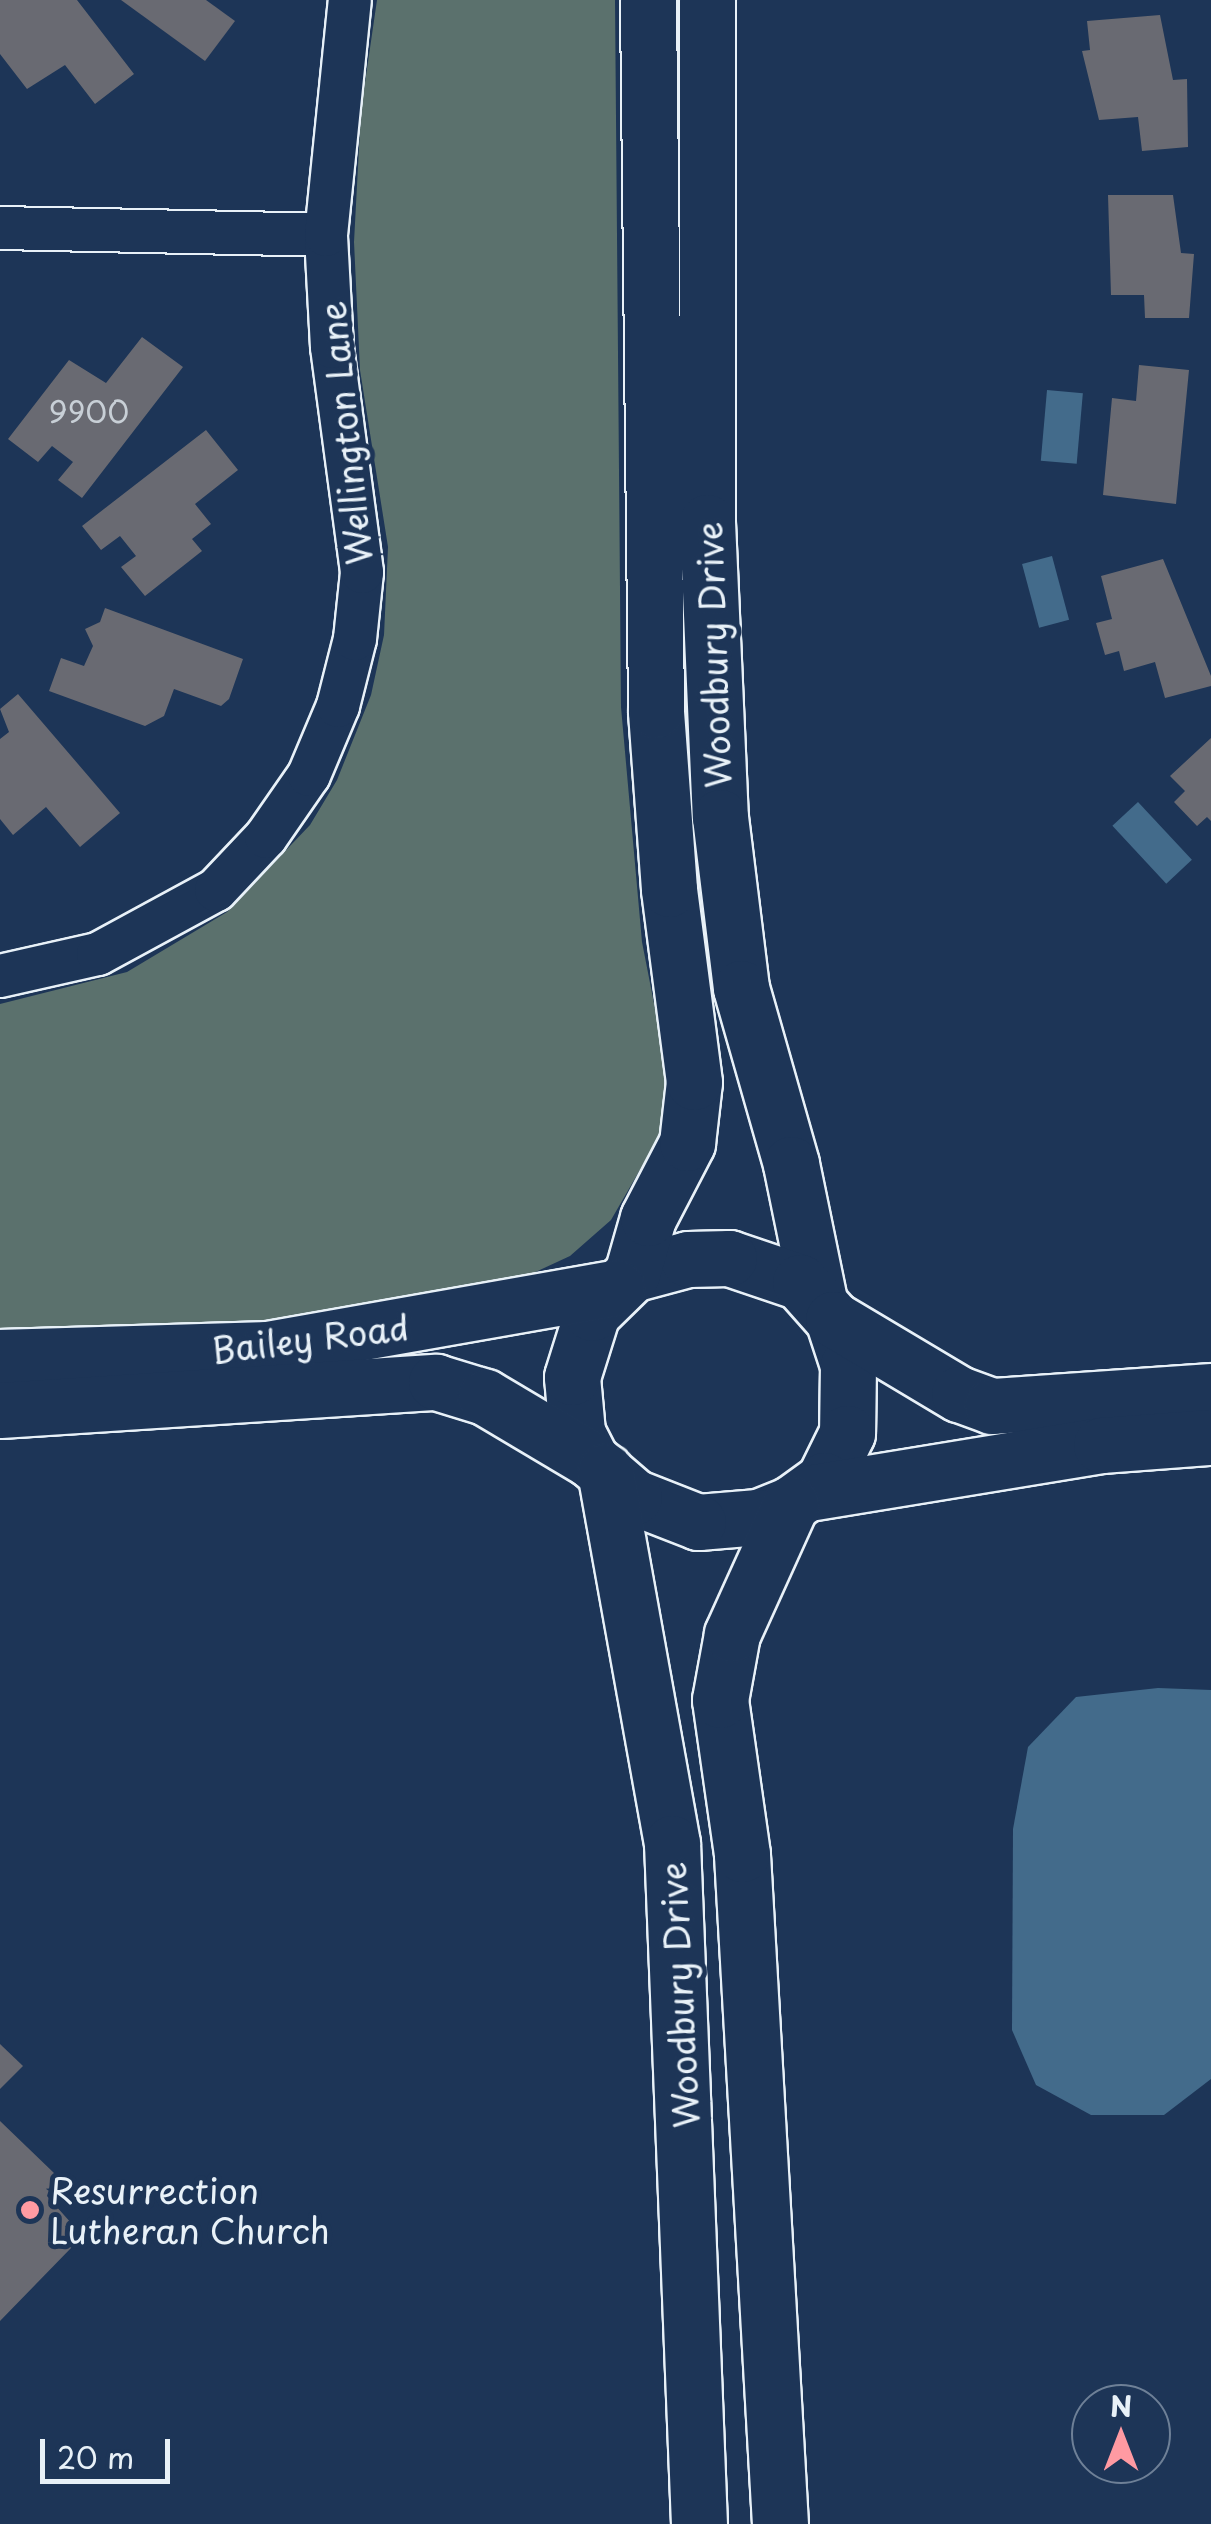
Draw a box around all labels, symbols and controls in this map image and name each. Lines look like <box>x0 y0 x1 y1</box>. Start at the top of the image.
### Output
street label: Wellington Lane <box>310 298 380 568</box>
house number: 9900 <box>49 393 129 429</box>
street label: Woodbury Drive <box>687 520 739 790</box>
street label: Bailey Road <box>208 1305 412 1371</box>
street label: Woodbury Drive <box>651 1860 707 2130</box>
place label: Resurrection Lutheran Church <box>50 2169 330 2251</box>
marker: Resurrection Lutheran Church <box>19 2199 41 2221</box>
north arrow <box>1071 2384 1171 2484</box>
text: N <box>1110 2384 1132 2427</box>
scale bar <box>45 2419 175 2481</box>
text: 20 m <box>57 2434 134 2479</box>

